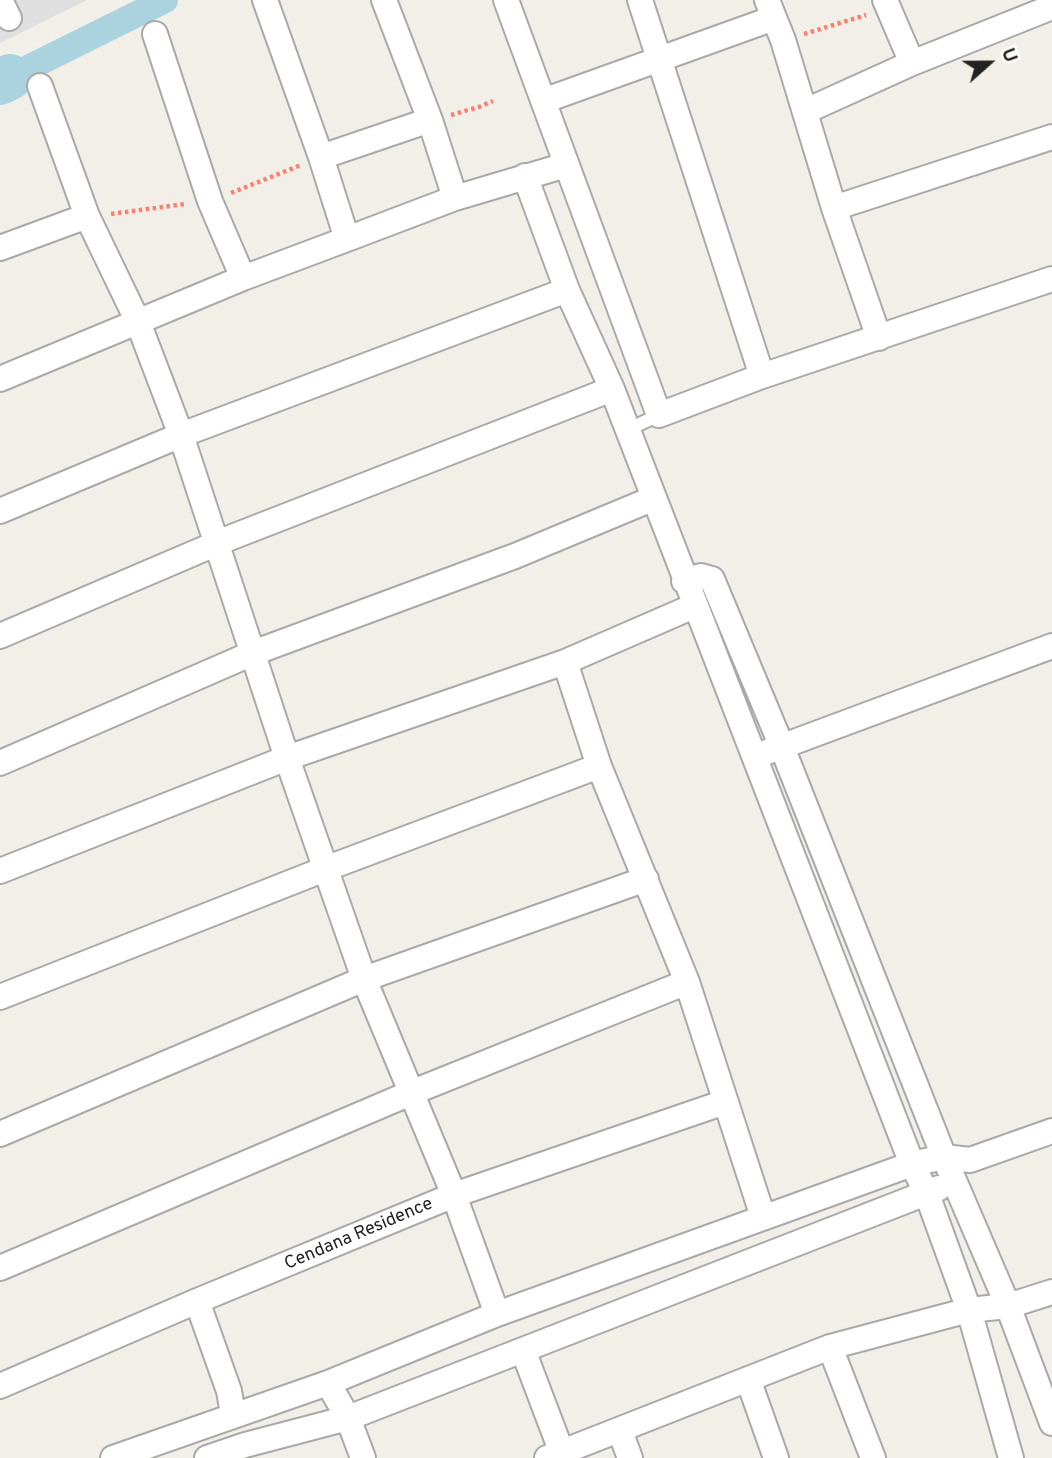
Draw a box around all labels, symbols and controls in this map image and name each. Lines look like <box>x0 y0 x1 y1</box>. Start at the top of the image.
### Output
north arrow <box>954 28 1024 98</box>
text: U <box>995 45 1022 66</box>
street label: Cendana Residence <box>282 1194 436 1276</box>

